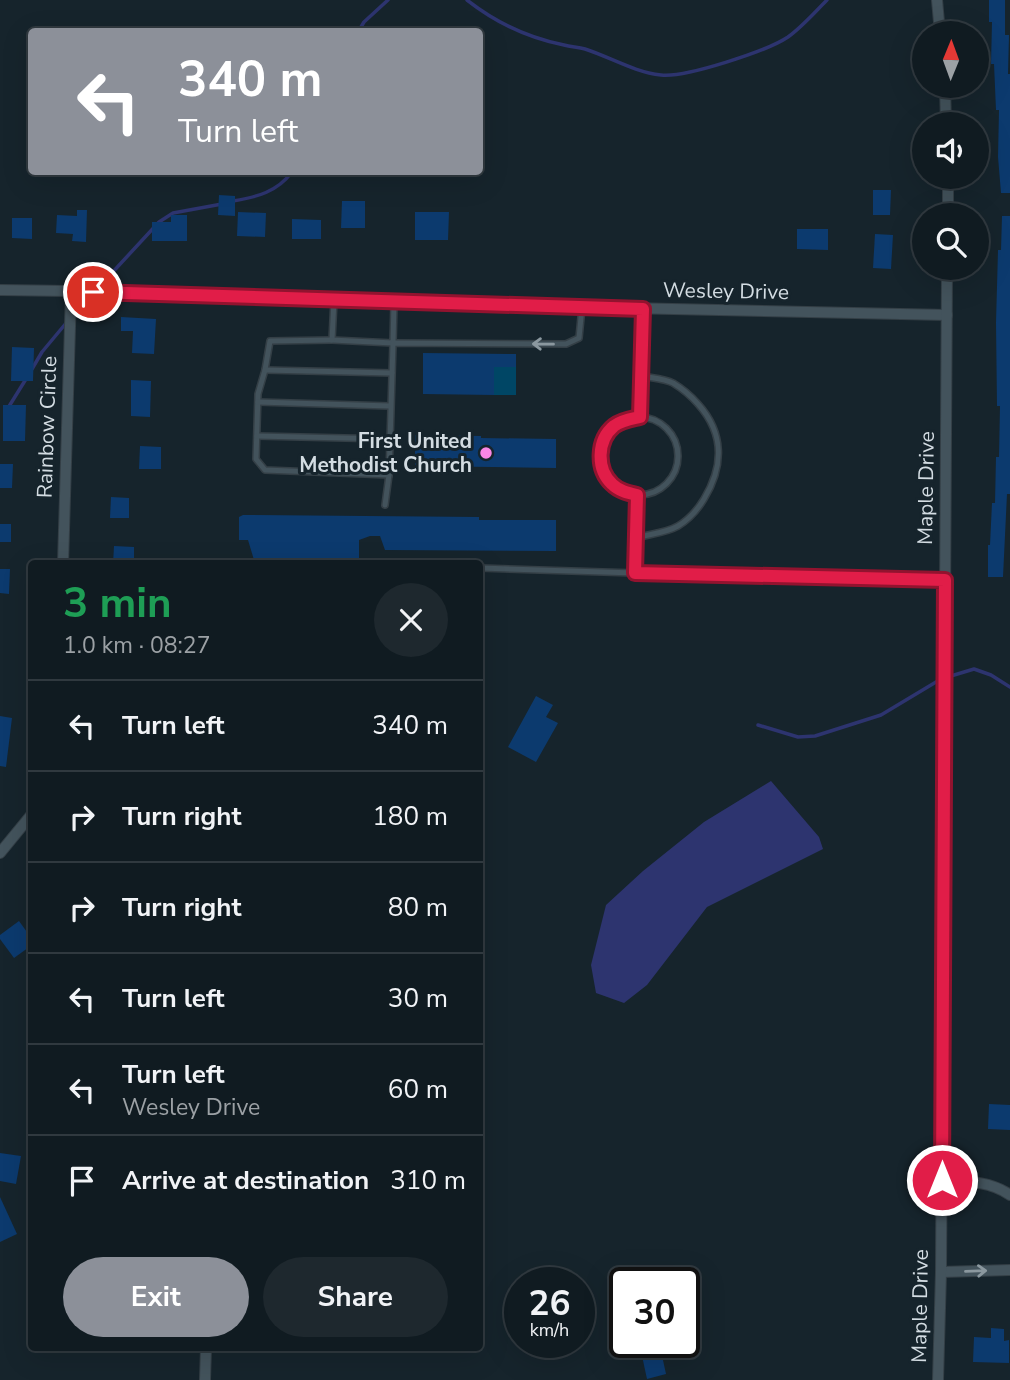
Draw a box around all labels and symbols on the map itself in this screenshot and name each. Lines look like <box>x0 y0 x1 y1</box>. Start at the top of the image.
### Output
north arrow <box>912 21 989 98</box>
pin <box>63 262 123 322</box>
street label: Wesley Drive <box>663 276 789 306</box>
one-way arrow <box>532 337 555 351</box>
street label: Rainbow Circle <box>31 355 63 499</box>
place label: First United Methodist Church <box>299 427 472 479</box>
street label: Maple Drive <box>911 431 941 545</box>
marker: First United Methodist Church <box>478 445 494 461</box>
position arrow <box>905 1143 979 1217</box>
street label: Maple Drive <box>905 1249 935 1363</box>
one-way arrow <box>964 1264 987 1277</box>
speed limit sign: 30 <box>609 1267 700 1358</box>

